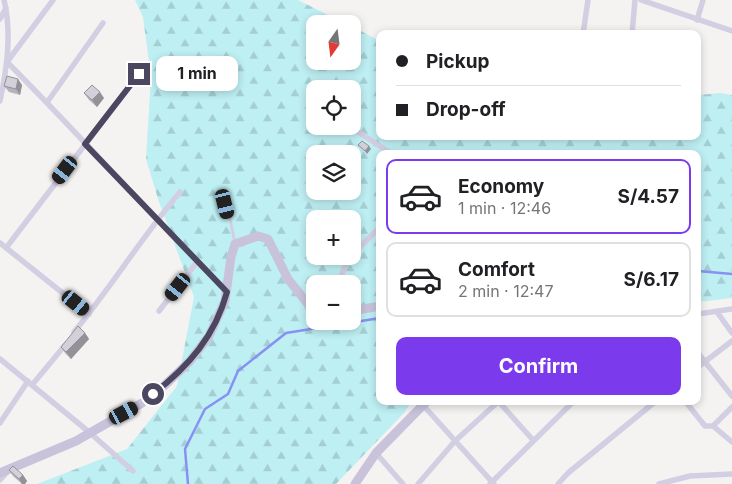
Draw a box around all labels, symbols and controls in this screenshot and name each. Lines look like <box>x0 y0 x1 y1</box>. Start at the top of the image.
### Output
north arrow <box>306 15 361 70</box>
map controls <box>306 15 361 330</box>
text: Pickup <box>426 50 489 73</box>
callout: 1 min <box>156 56 239 92</box>
route end <box>128 63 150 85</box>
text: 1 min <box>177 63 217 83</box>
button: locate <box>306 80 361 135</box>
text: Drop-off <box>426 98 506 121</box>
button: layers <box>306 145 361 200</box>
car <box>49 154 80 186</box>
icon: car <box>398 174 443 219</box>
text: Economy <box>458 175 544 198</box>
text: S/4.57 <box>618 185 679 208</box>
car <box>214 188 235 220</box>
text: 1 min · 12:46 <box>458 198 551 218</box>
button: + <box>306 210 361 265</box>
icon: car <box>398 257 443 302</box>
text: Comfort <box>458 258 535 281</box>
text: S/6.17 <box>624 268 679 291</box>
car <box>162 271 193 303</box>
button: − <box>306 275 361 330</box>
text: 2 min · 12:47 <box>458 281 553 301</box>
car <box>59 288 92 318</box>
button: Confirm <box>396 337 681 395</box>
route start <box>142 383 164 405</box>
car <box>107 399 140 427</box>

